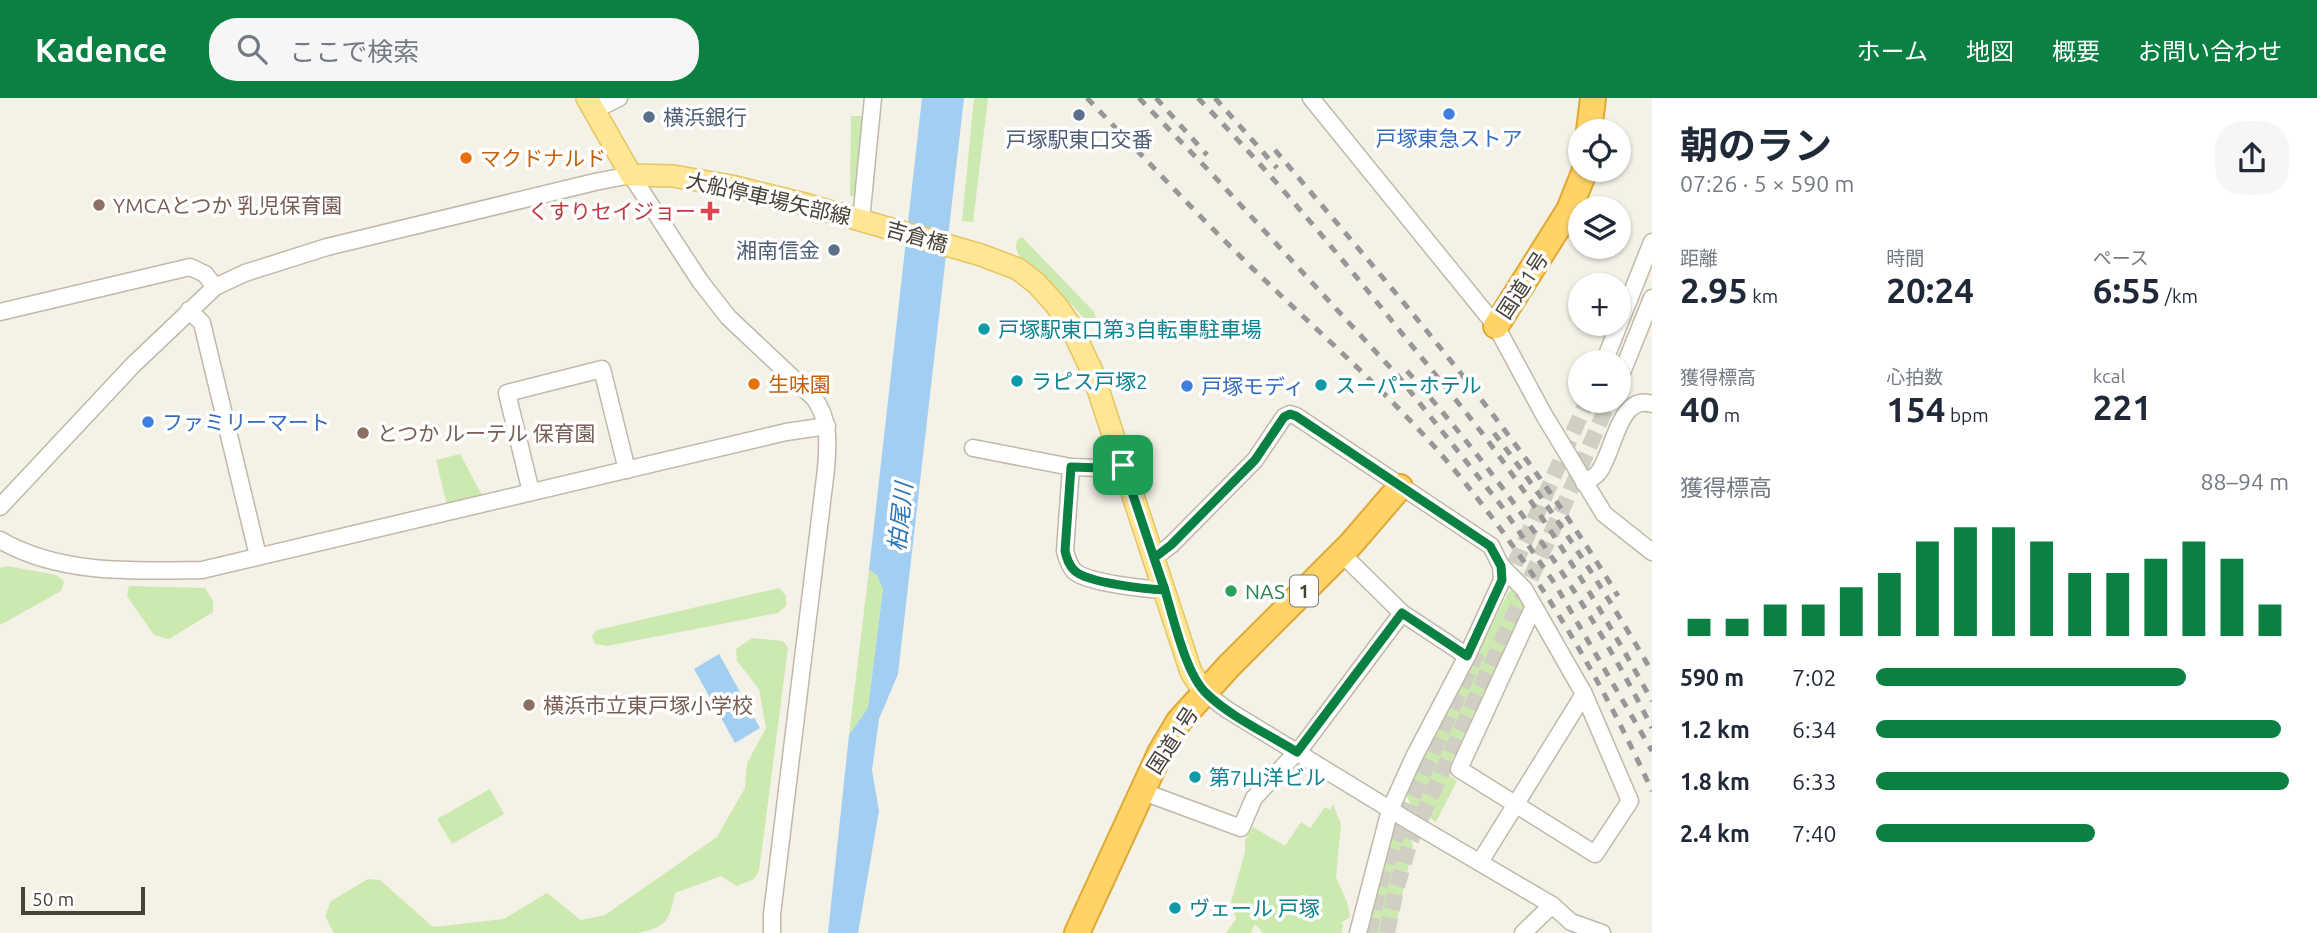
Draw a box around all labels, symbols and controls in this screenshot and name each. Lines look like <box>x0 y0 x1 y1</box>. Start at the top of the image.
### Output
search box <box>209 18 699 81</box>
icon: search <box>233 30 271 68</box>
text: Kadence <box>35 31 167 68</box>
text: ここで検索 <box>289 37 419 66</box>
text: ホーム <box>1857 38 1928 65</box>
text: 地図 <box>1966 38 2014 65</box>
text: 概要 <box>2052 38 2100 65</box>
text: お問い合わせ <box>2138 38 2282 65</box>
place label: 横浜銀行 <box>663 105 747 129</box>
marker: 戸塚東急ストア <box>1441 106 1457 122</box>
marker: 戸塚駅東口交番 <box>1071 107 1087 123</box>
marker: 横浜銀行 <box>641 109 657 125</box>
map controls <box>1568 119 1631 413</box>
button: locate <box>1568 119 1631 182</box>
button: share <box>2215 121 2289 195</box>
text: 朝のラン <box>1680 124 1832 166</box>
place label: 戸塚東急ストア <box>1376 126 1523 150</box>
place label: 戸塚駅東口交番 <box>1006 127 1153 151</box>
place label: マクドナルド <box>480 146 606 170</box>
marker: マクドナルド <box>458 150 474 166</box>
street label: 大船停車場矢部線 <box>684 167 854 229</box>
text: 07:26 · 5 × 590 m <box>1680 171 1854 196</box>
place label: YMCAとつか 乳児保育園 <box>113 193 342 217</box>
button: layers <box>1568 196 1631 259</box>
marker: YMCAとつか 乳児保育園 <box>91 197 107 213</box>
place label: くすりセイジョー <box>528 199 696 223</box>
marker: くすりセイジョー <box>702 203 718 219</box>
street label: 吉倉橋 <box>883 216 951 256</box>
place label: 湘南信金 <box>736 238 820 262</box>
marker: 湘南信金 <box>826 242 842 258</box>
street label: 国道1号 <box>1492 247 1552 323</box>
text: 距離 <box>1680 247 1718 269</box>
text: 時間 <box>1886 247 1924 269</box>
text: ペース <box>2093 247 2149 269</box>
text: 2.95 <box>1680 270 1748 310</box>
text: 20:24 <box>1886 270 1974 310</box>
text: 6:55 <box>2093 270 2161 310</box>
button: + <box>1568 273 1631 336</box>
text: km <box>1748 285 1778 307</box>
text: /km <box>2161 285 2198 307</box>
place label: 戸塚駅東口第3自転車駐車場 <box>998 317 1262 341</box>
marker: 戸塚駅東口第3自転車駐車場 <box>976 321 992 337</box>
button: − <box>1568 350 1631 413</box>
text: kcal <box>2093 365 2125 387</box>
text: 獲得標高 <box>1680 366 1756 388</box>
text: 心拍数 <box>1886 366 1943 388</box>
place label: ラピス戸塚2 <box>1031 369 1148 393</box>
place label: 生味園 <box>768 372 831 396</box>
marker: ラピス戸塚2 <box>1009 373 1025 389</box>
place label: スーパーホテル <box>1335 373 1482 397</box>
place label: 戸塚モディ <box>1201 374 1305 398</box>
marker: 生味園 <box>746 376 762 392</box>
marker: スーパーホテル <box>1313 377 1329 393</box>
marker: 戸塚モディ <box>1179 378 1195 394</box>
text: 221 <box>2093 387 2152 427</box>
text: 40 <box>1680 389 1719 429</box>
text: 154 <box>1886 389 1946 429</box>
text: m <box>1719 404 1740 426</box>
text: bpm <box>1946 404 1989 426</box>
place label: ファミリーマート <box>162 410 330 434</box>
marker: ファミリーマート <box>140 414 156 430</box>
place label: とつか ルーテル 保育園 <box>377 421 596 445</box>
marker: とつか ルーテル 保育園 <box>355 425 371 441</box>
pin <box>1093 435 1153 495</box>
icon: arrive <box>1104 446 1142 484</box>
text: 88–94 m <box>2201 469 2289 494</box>
text: 獲得標高 <box>1680 475 1772 500</box>
water label: 柏尾川 <box>884 478 916 553</box>
road number: 1 <box>1290 576 1318 606</box>
place label: NAS <box>1245 579 1285 603</box>
marker: NAS <box>1223 583 1239 599</box>
text: 590 m <box>1680 665 1744 690</box>
text: 7:02 <box>1792 665 1837 690</box>
place label: 横浜市立東戸塚小学校 <box>543 693 753 717</box>
marker: 横浜市立東戸塚小学校 <box>521 697 537 713</box>
street label: 国道1号 <box>1142 702 1202 778</box>
text: 1.2 km <box>1680 717 1750 742</box>
text: 6:34 <box>1792 717 1837 742</box>
place label: 第7山洋ビル <box>1209 765 1326 789</box>
marker: 第7山洋ビル <box>1187 769 1203 785</box>
text: 1.8 km <box>1680 769 1750 794</box>
text: 6:33 <box>1792 769 1837 794</box>
text: 2.4 km <box>1680 821 1750 846</box>
text: 7:40 <box>1792 821 1837 846</box>
scale bar <box>21 884 145 916</box>
text: 50 m <box>32 888 74 910</box>
place label: ヴェール 戸塚 <box>1189 896 1320 920</box>
marker: ヴェール 戸塚 <box>1167 900 1183 916</box>

